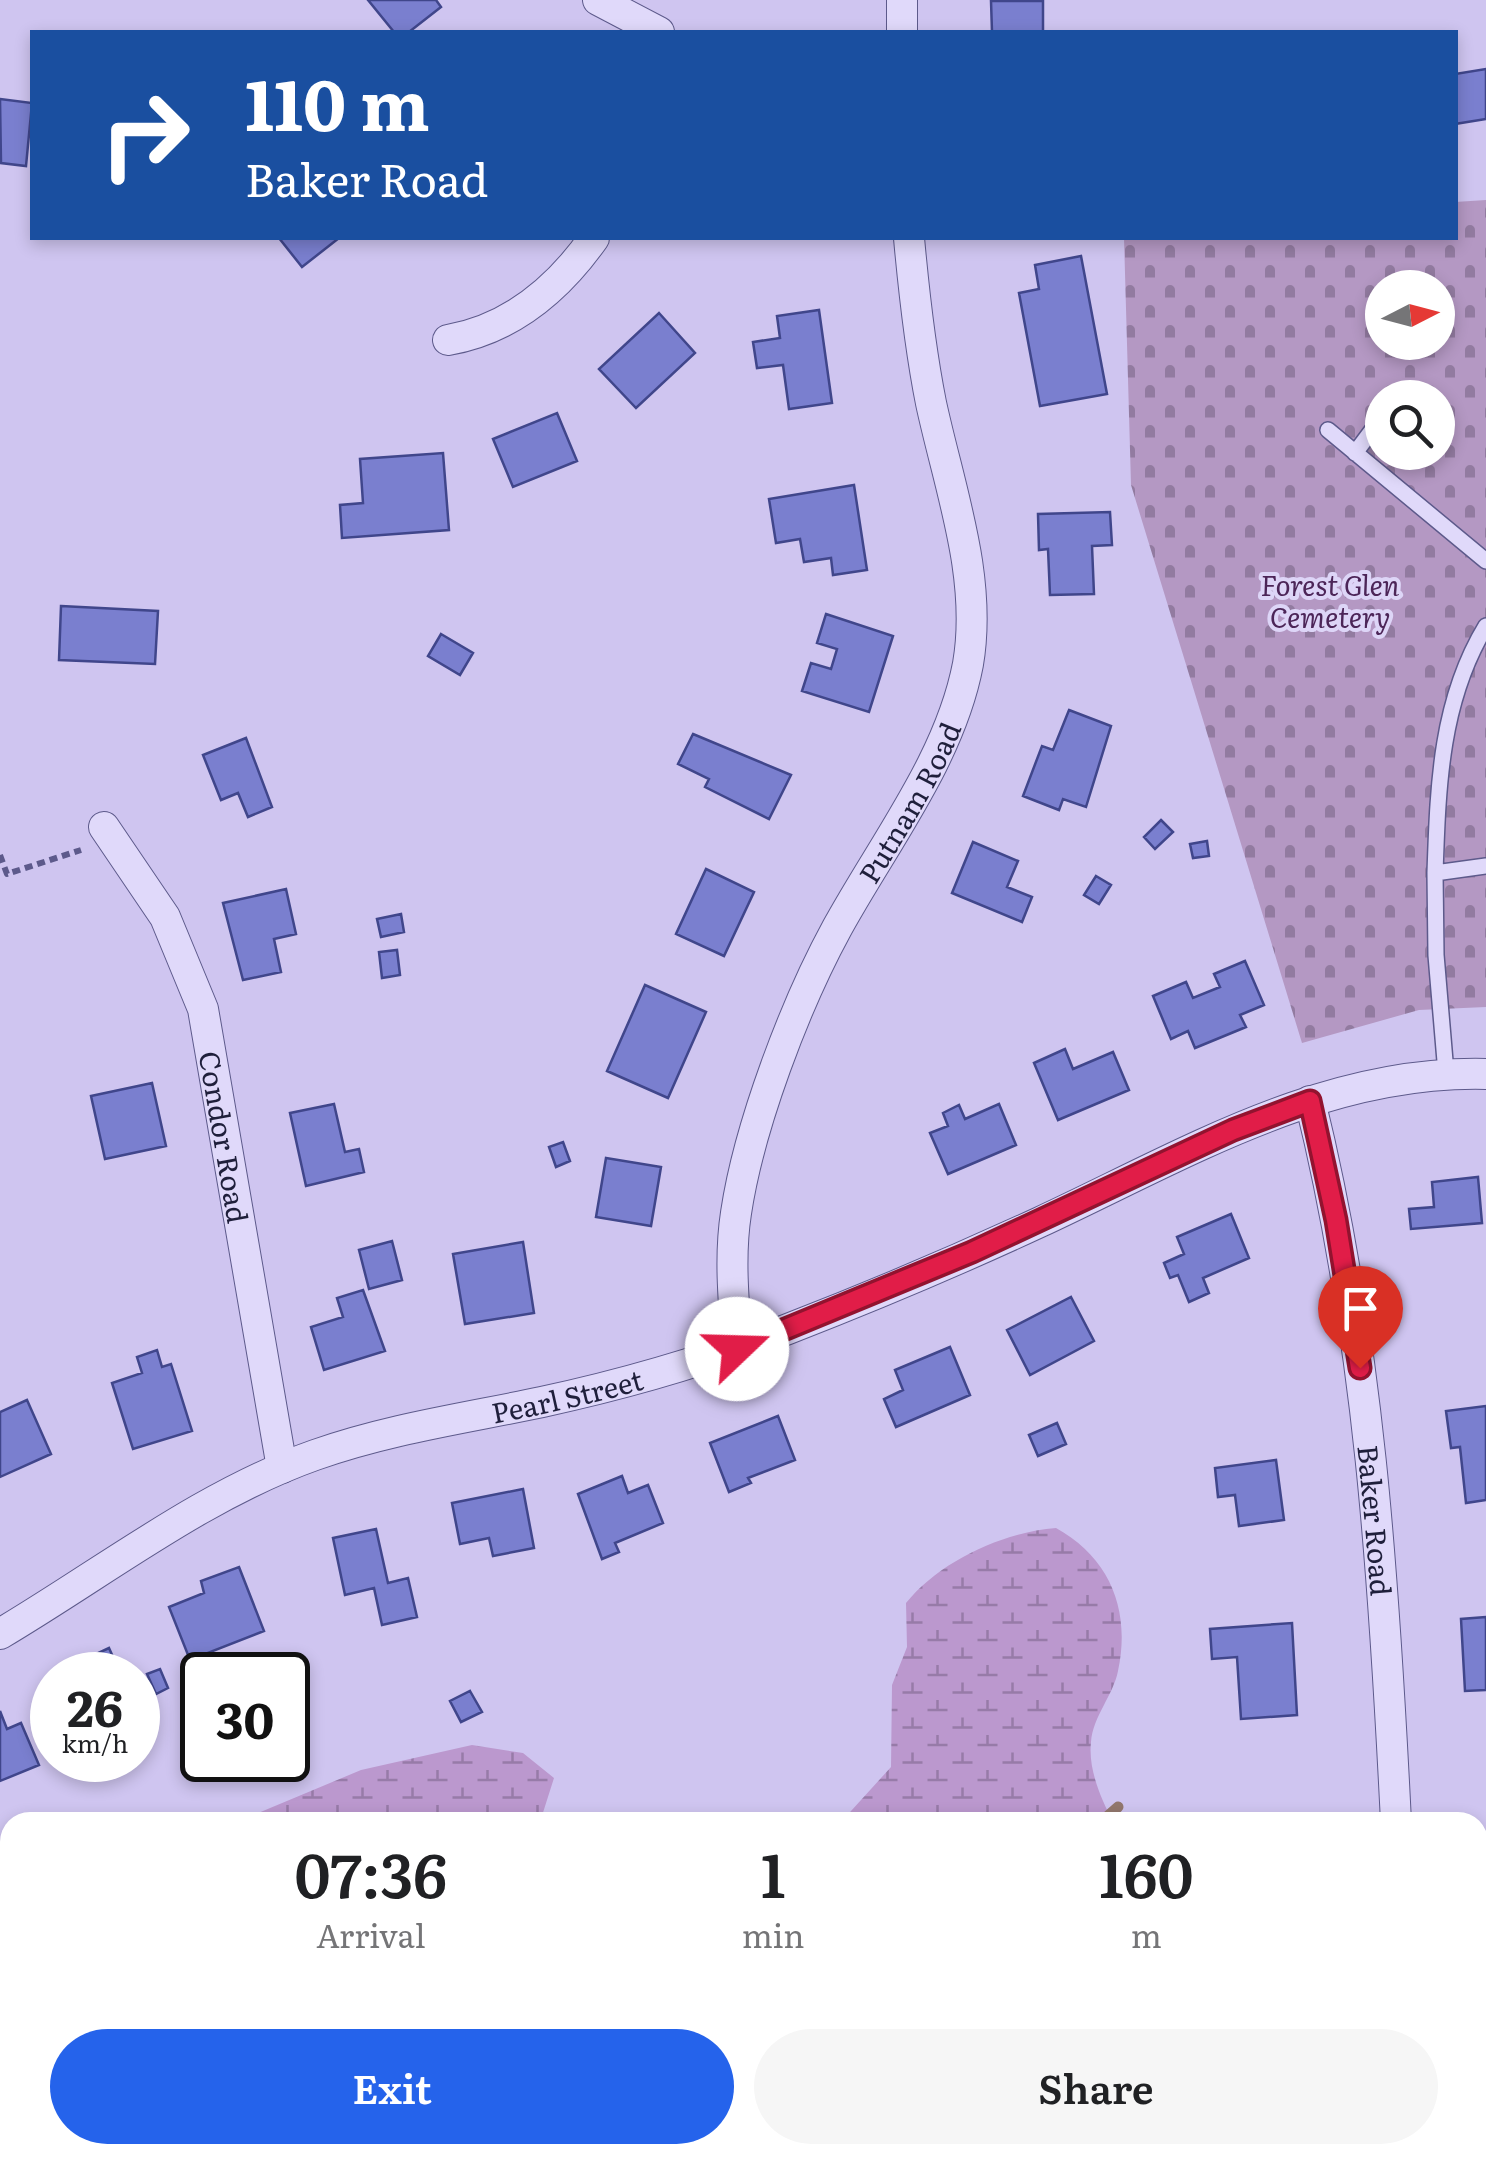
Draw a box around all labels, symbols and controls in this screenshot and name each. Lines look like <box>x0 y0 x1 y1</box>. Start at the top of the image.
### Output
text: 110 m <box>245 49 430 153</box>
icon: right <box>80 70 210 200</box>
text: Baker Road <box>245 144 488 211</box>
north arrow <box>1365 270 1455 360</box>
map controls <box>1365 270 1455 470</box>
button: search <box>1365 380 1455 470</box>
park label: Forest Glen Cemetery <box>1261 563 1400 637</box>
street label: Putnam Road <box>847 715 970 891</box>
street label: Condor Road <box>190 1048 260 1226</box>
pin <box>1318 1266 1403 1369</box>
icon: arrive <box>1333 1281 1388 1336</box>
position arrow <box>685 1297 789 1401</box>
street label: Pearl Street <box>488 1357 648 1433</box>
street label: Baker Road <box>1348 1443 1404 1597</box>
speed limit sign: 30 <box>180 1652 310 1782</box>
text: 26 <box>67 1668 123 1742</box>
text: km/h <box>62 1724 128 1761</box>
text: 07:36 <box>294 1827 447 1916</box>
text: 1 <box>761 1827 785 1916</box>
text: 160 <box>1099 1827 1194 1916</box>
text: Arrival <box>316 1910 425 1958</box>
text: min <box>742 1910 805 1958</box>
text: m <box>1131 1910 1162 1958</box>
button: Exit <box>50 2029 734 2144</box>
button: Share <box>754 2029 1438 2144</box>

